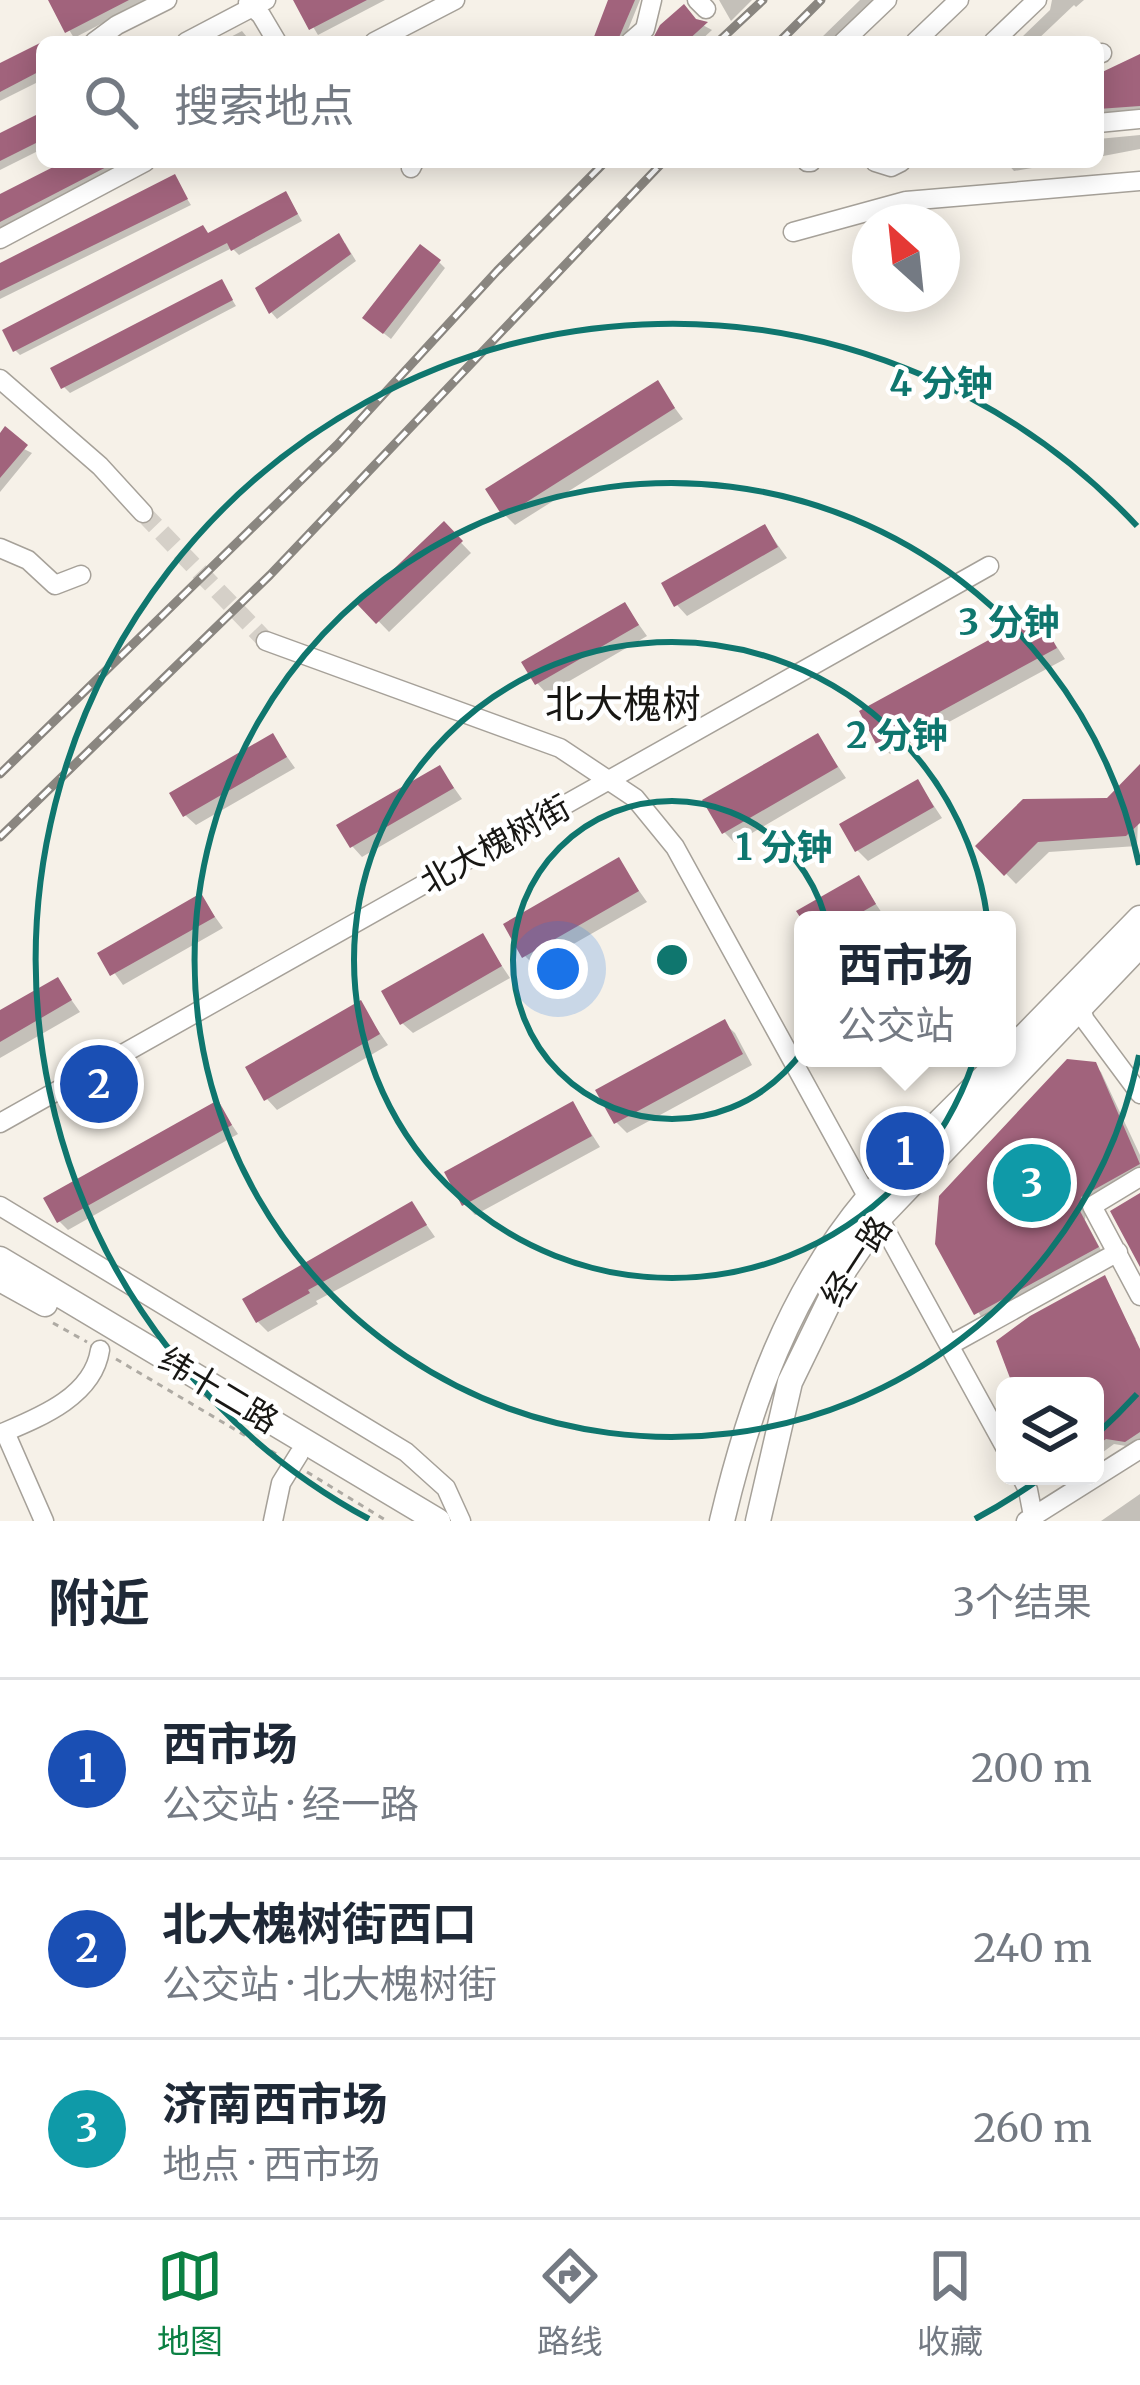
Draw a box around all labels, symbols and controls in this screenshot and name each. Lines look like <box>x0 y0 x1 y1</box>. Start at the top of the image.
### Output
search box <box>36 36 1104 168</box>
icon: search <box>78 69 144 135</box>
text: 搜索地点 <box>174 78 354 134</box>
north arrow <box>852 204 960 312</box>
text: 4 分钟 <box>889 361 993 406</box>
text: 3 分钟 <box>958 600 1060 645</box>
district label: 北大槐树 <box>545 680 701 729</box>
text: 2 分钟 <box>846 713 948 758</box>
street label: 北大槐树街 <box>413 787 577 902</box>
text: 1 分钟 <box>735 825 833 870</box>
popup <box>794 911 1016 1067</box>
text: 西市场 <box>837 937 973 993</box>
your location <box>528 939 588 999</box>
centre of rings <box>651 939 693 981</box>
text: 公交站 <box>837 1001 955 1050</box>
pin: 2 <box>60 1039 138 1129</box>
pin: 1 <box>866 1106 944 1196</box>
pin: 3 <box>993 1138 1071 1228</box>
street label: 经一路 <box>812 1209 901 1314</box>
street label: 纬十二路 <box>152 1339 286 1442</box>
map controls <box>996 1377 1104 1485</box>
button: layers <box>996 1377 1104 1485</box>
text: 附近 <box>48 1571 150 1635</box>
text: 3个结果 <box>953 1578 1092 1627</box>
text: 西市场 <box>162 1716 297 1772</box>
text: 1 <box>78 1744 96 1793</box>
text: 200 m <box>971 1744 1092 1793</box>
text: 公交站 · 经一路 <box>162 1780 419 1829</box>
text: 北大槐树街西口 <box>162 1896 477 1952</box>
text: 2 <box>76 1924 98 1973</box>
text: 240 m <box>973 1924 1092 1973</box>
text: 公交站 · 北大槐树街 <box>162 1960 497 2009</box>
text: 济南西市场 <box>162 2076 387 2132</box>
text: 3 <box>76 2104 98 2153</box>
text: 260 m <box>973 2104 1092 2153</box>
text: 地点 · 西市场 <box>162 2140 380 2189</box>
tab: 地图 <box>157 2243 223 2363</box>
tab: 路线 <box>537 2243 603 2363</box>
tab: 收藏 <box>917 2243 983 2363</box>

